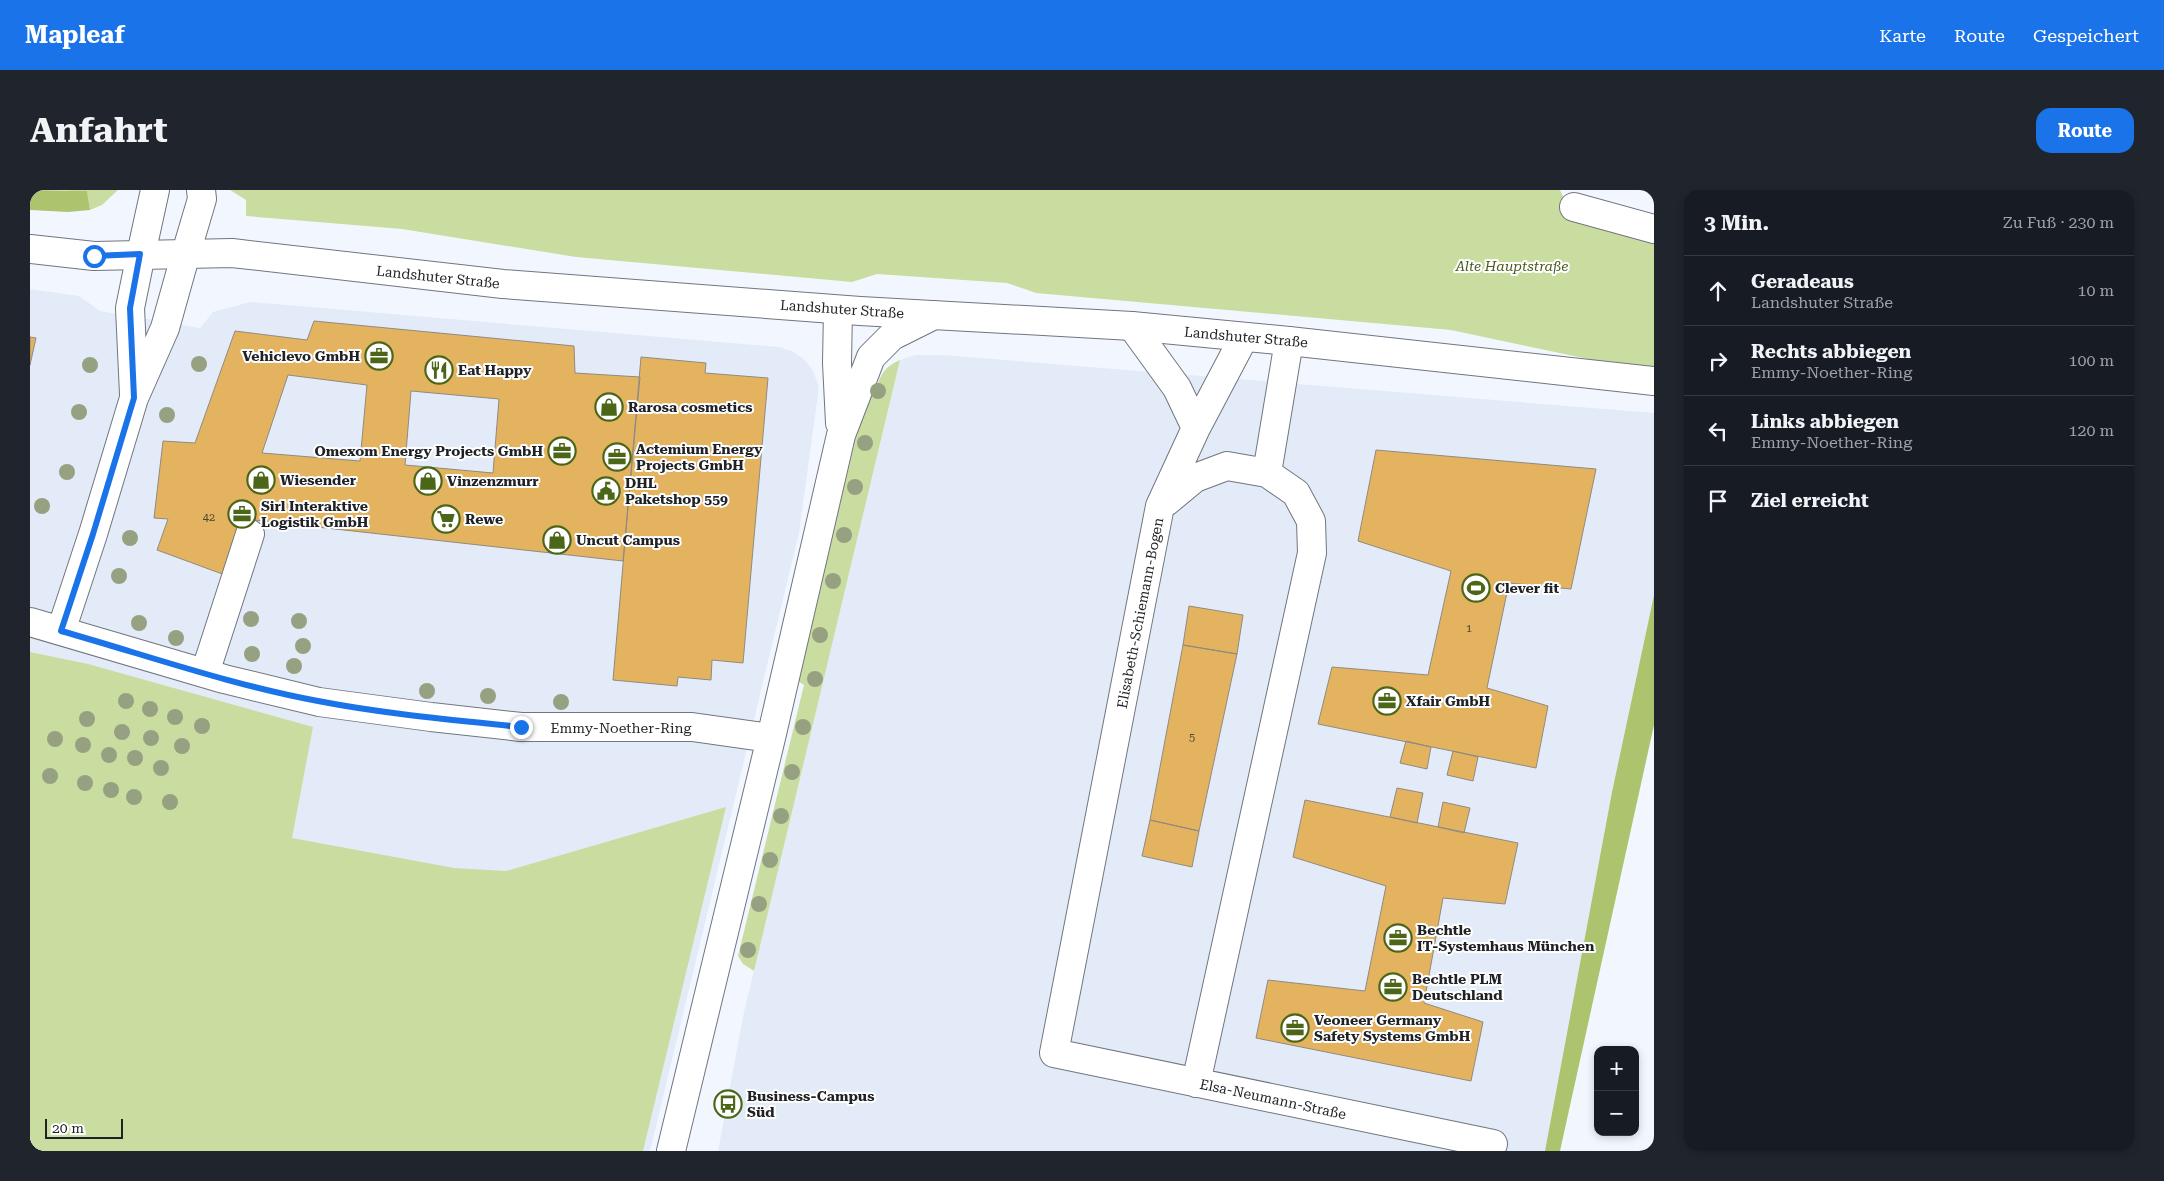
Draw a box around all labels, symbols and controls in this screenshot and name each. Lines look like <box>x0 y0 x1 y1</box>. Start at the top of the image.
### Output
text: Mapleaf <box>25 21 125 49</box>
text: Karte <box>1879 25 1926 46</box>
text: Route <box>1954 25 2005 46</box>
text: Gespeichert <box>2033 25 2139 46</box>
button: Route <box>2036 108 2134 153</box>
text: Anfahrt <box>30 110 168 151</box>
text: 3 Min. <box>1704 211 1769 235</box>
text: Zu Fuß · 230 m <box>2003 213 2114 232</box>
route start <box>83 245 106 268</box>
park label: Alte Hauptstraße <box>1455 258 1568 274</box>
street label: Landshuter Straße <box>375 263 501 291</box>
text: Geradeaus <box>1751 270 1854 293</box>
icon: ahead <box>1704 277 1732 305</box>
text: 10 m <box>2077 281 2114 300</box>
text: Landshuter Straße <box>1751 293 1893 312</box>
street label: Landshuter Straße <box>779 297 905 321</box>
street label: Landshuter Straße <box>1183 324 1309 350</box>
text: Rechts abbiegen <box>1751 340 1911 363</box>
office icon: Vehiclevo GmbH <box>364 341 394 371</box>
icon: right <box>1704 347 1732 375</box>
place label: Vehiclevo GmbH <box>242 348 360 364</box>
text: 100 m <box>2068 351 2114 370</box>
restaurant icon: Eat Happy <box>424 355 454 385</box>
place label: Eat Happy <box>458 362 532 378</box>
text: Emmy-Noether-Ring <box>1751 363 1912 382</box>
shop icon: Rarosa cosmetics <box>594 392 624 422</box>
place label: Rarosa cosmetics <box>628 399 753 415</box>
text: Links abbiegen <box>1751 410 1899 433</box>
icon: left <box>1704 417 1732 445</box>
text: 120 m <box>2068 421 2114 440</box>
text: Emmy-Noether-Ring <box>1751 433 1912 452</box>
office icon: Omexom Energy Projects GmbH <box>547 436 577 466</box>
place label: Actemium Energy Projects GmbH <box>636 441 763 473</box>
office icon: Actemium Energy Projects GmbH <box>602 442 632 472</box>
place label: Omexom Energy Projects GmbH <box>315 443 543 459</box>
shop icon: Wiesender <box>246 465 276 495</box>
shop icon: Vinzenzmurr <box>413 466 443 496</box>
place label: Wiesender <box>280 472 357 488</box>
place label: Vinzenzmurr <box>447 473 539 489</box>
place label: DHL Paketshop 559 <box>625 475 728 507</box>
public building icon: DHL Paketshop 559 <box>591 476 621 506</box>
icon: arrive <box>1704 487 1732 515</box>
text: Ziel erreicht <box>1751 489 1869 512</box>
place label: Sirl Interaktive Logistik GmbH <box>261 498 369 530</box>
office icon: Sirl Interaktive Logistik GmbH <box>227 499 257 529</box>
supermarket icon: Rewe <box>431 504 461 534</box>
house number: 42 <box>203 511 215 524</box>
place label: Rewe <box>465 511 503 527</box>
street label: Elisabeth-Schiemann-Bogen <box>1114 516 1166 710</box>
shop icon: Uncut Campus <box>542 525 572 555</box>
place label: Uncut Campus <box>576 532 680 548</box>
sports icon: Clever fit <box>1461 573 1491 603</box>
place label: Clever fit <box>1495 580 1559 596</box>
house number: 1 <box>1466 622 1472 635</box>
office icon: Xfair GmbH <box>1372 686 1402 716</box>
place label: Xfair GmbH <box>1406 693 1491 709</box>
route end <box>510 716 533 739</box>
street label: Emmy-Noether-Ring <box>550 720 692 736</box>
house number: 5 <box>1189 731 1195 744</box>
place label: Bechtle IT-Systemhaus München <box>1417 922 1595 954</box>
office icon: Bechtle IT-Systemhaus München <box>1383 923 1413 953</box>
place label: Bechtle PLM Deutschland <box>1412 971 1503 1003</box>
office icon: Bechtle PLM Deutschland <box>1378 972 1408 1002</box>
place label: Veoneer Germany Safety Systems GmbH <box>1314 1012 1471 1044</box>
office icon: Veoneer Germany Safety Systems GmbH <box>1280 1013 1310 1043</box>
map controls <box>1594 1046 1639 1136</box>
button: + <box>1594 1046 1639 1091</box>
street label: Elsa-Neumann-Straße <box>1198 1076 1348 1122</box>
place label: Business-Campus Süd <box>747 1088 874 1120</box>
bus stop icon: Business-Campus Süd <box>713 1089 743 1119</box>
button: − <box>1594 1091 1639 1136</box>
scale bar <box>45 1116 122 1139</box>
text: 20 m <box>52 1120 84 1136</box>

